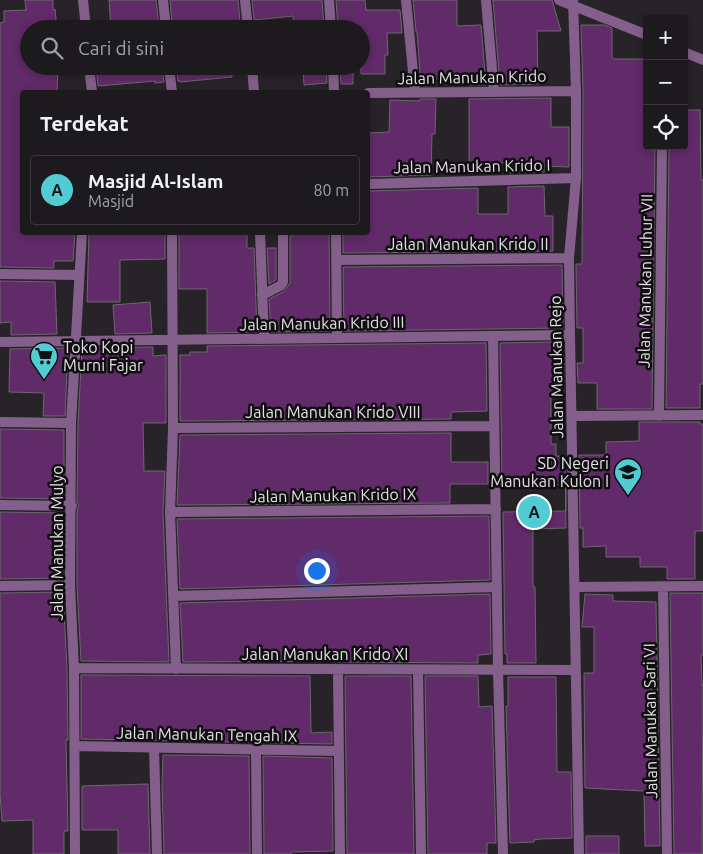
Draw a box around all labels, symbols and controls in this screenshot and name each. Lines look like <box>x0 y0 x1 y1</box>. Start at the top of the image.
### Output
map controls <box>643 15 688 150</box>
button: + <box>643 15 688 60</box>
search box <box>20 20 370 75</box>
icon: search <box>38 34 66 62</box>
text: Cari di sini <box>78 37 164 59</box>
button: − <box>643 60 688 105</box>
street label: Jalan Manukan Krido <box>397 67 547 87</box>
button: locate <box>643 105 688 150</box>
text: Terdekat <box>40 111 128 135</box>
street label: Jalan Manukan Krido I <box>393 156 551 176</box>
text: Masjid Al-Islam <box>88 170 223 192</box>
text: A <box>51 181 63 199</box>
text: 80 m <box>313 181 349 199</box>
text: Masjid <box>88 192 134 210</box>
street label: Jalan Manukan Luhur VII <box>634 194 656 368</box>
street label: Jalan Manukan Krido II <box>387 235 549 253</box>
street label: Jalan Manukan Rejo <box>546 295 566 439</box>
street label: Jalan Manukan Krido III <box>239 313 405 333</box>
place label: Toko Kopi Murni Fajar <box>63 338 143 374</box>
supermarket icon: Toko Kopi Murni Fajar <box>29 341 59 380</box>
street label: Jalan Manukan Krido VIII <box>245 403 421 421</box>
place label: SD Negeri Manukan Kulon I <box>490 454 609 490</box>
school or university icon: SD Negeri Manukan Kulon I <box>613 457 643 496</box>
street label: Jalan Manukan Mulyo <box>48 465 66 621</box>
street label: Jalan Manukan Krido IX <box>249 485 417 505</box>
pin: A <box>518 493 550 531</box>
your location <box>304 558 330 584</box>
street label: Jalan Manukan Sari VI <box>640 643 660 799</box>
street label: Jalan Manukan Krido XI <box>242 645 408 663</box>
street label: Jalan Manukan Tengah IX <box>116 723 298 745</box>

